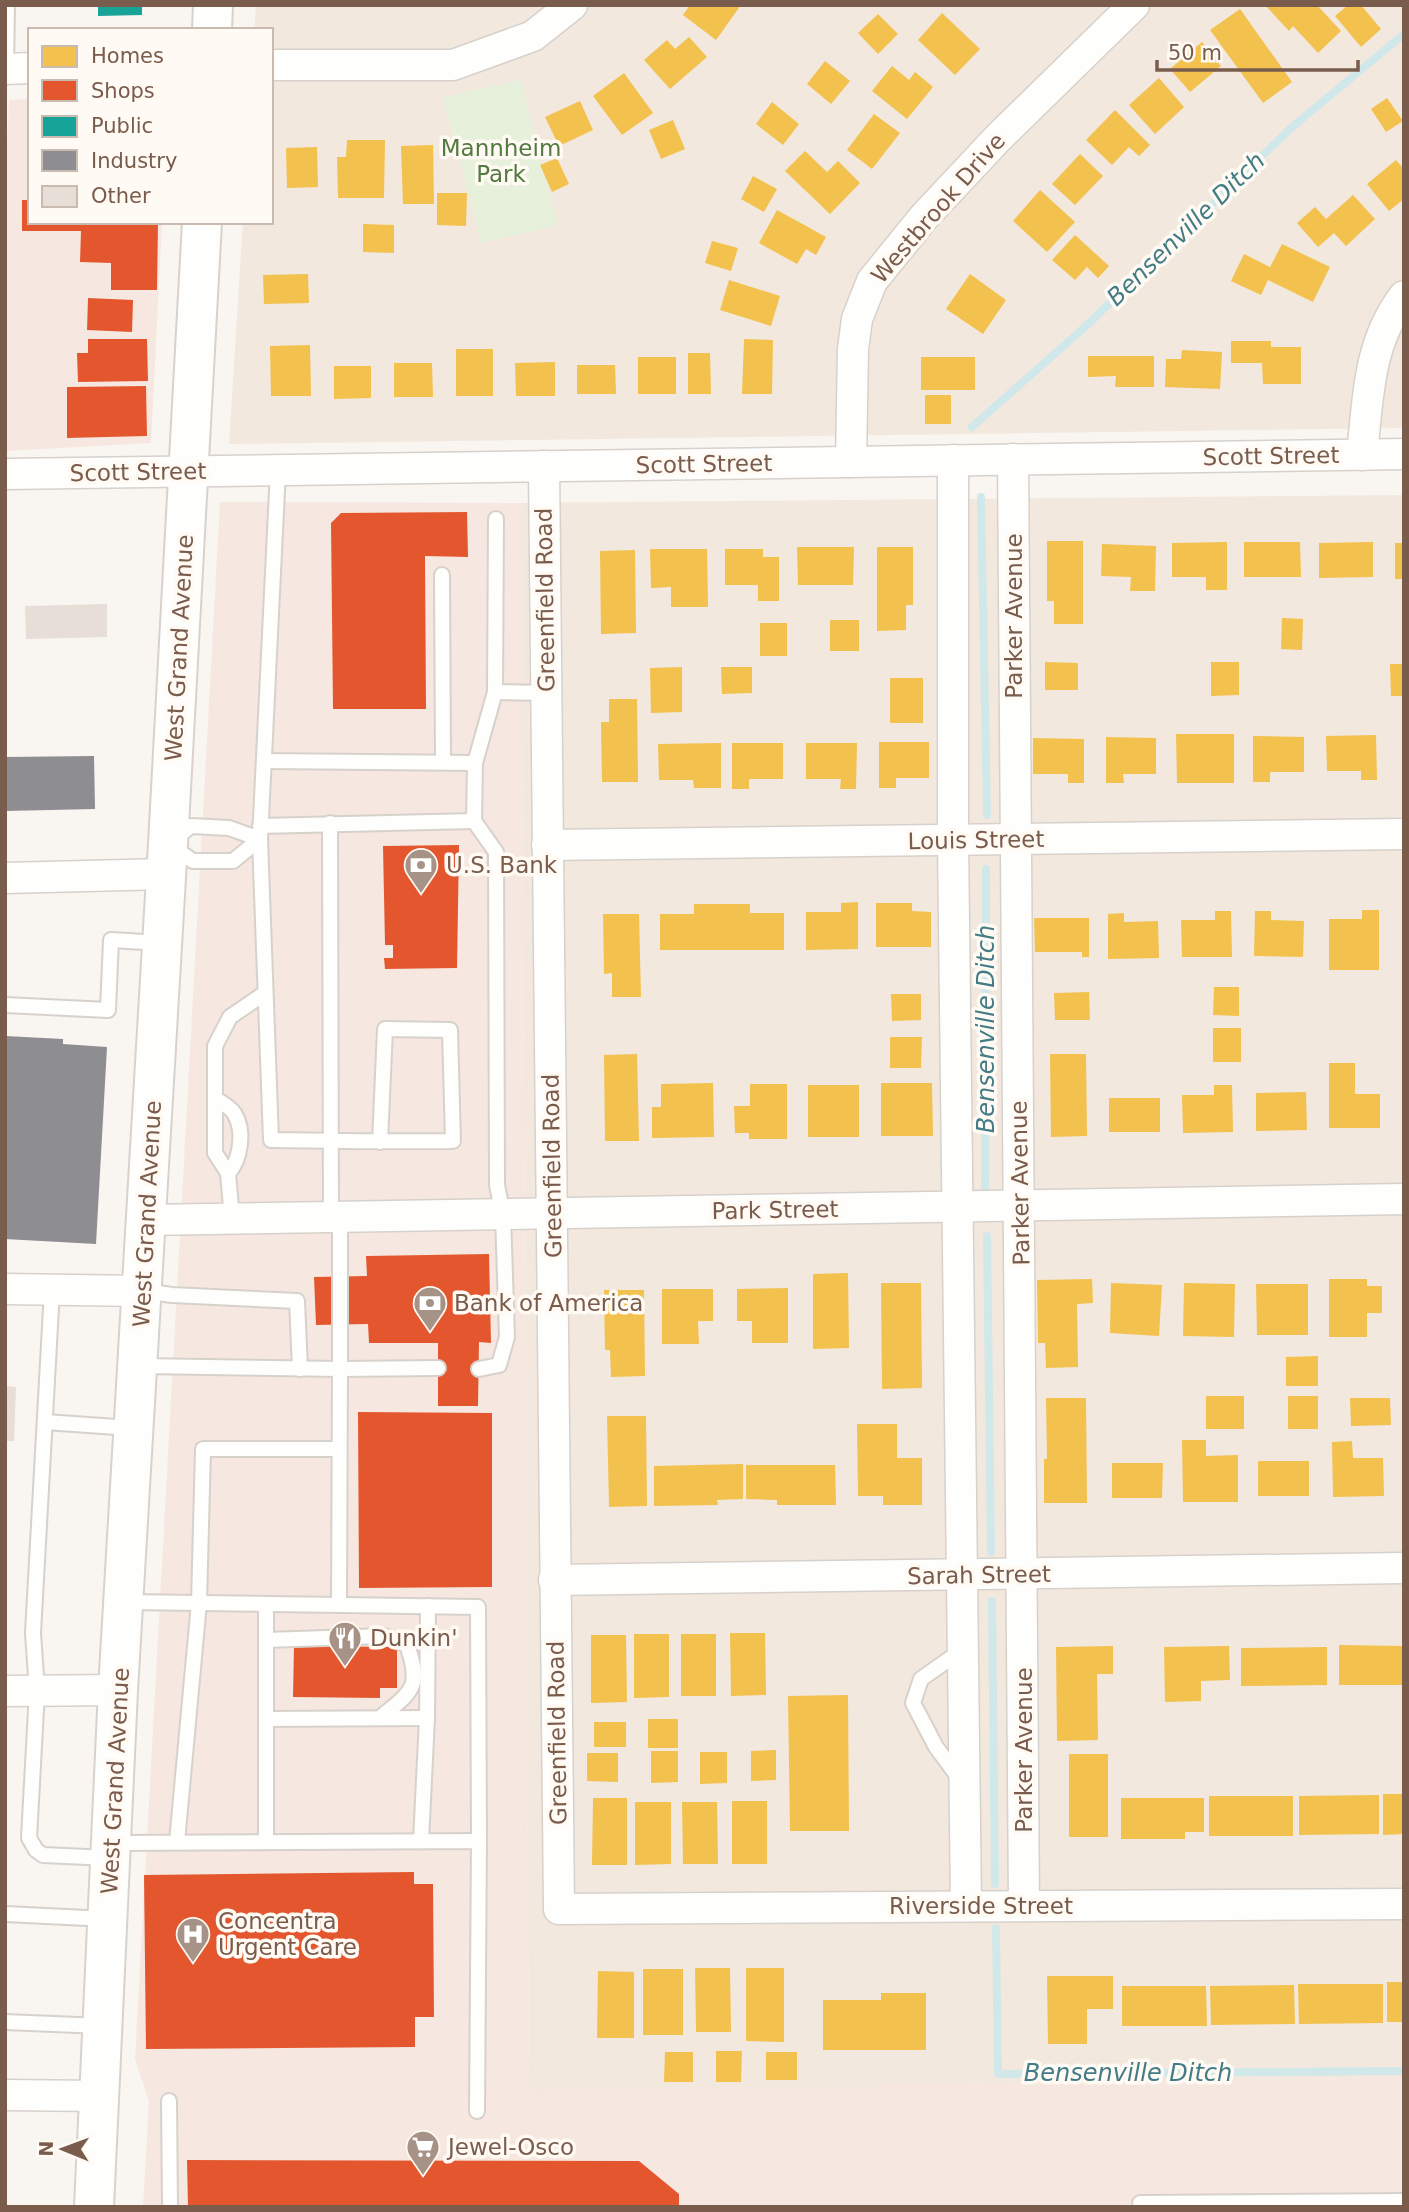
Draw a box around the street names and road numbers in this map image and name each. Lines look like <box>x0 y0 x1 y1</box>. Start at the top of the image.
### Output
street label: Westbrook Drive <box>866 128 1010 288</box>
street label: Scott Street <box>1203 442 1339 470</box>
street label: Scott Street <box>636 450 772 478</box>
street label: Scott Street <box>70 458 206 486</box>
street label: Greenfield Road <box>530 508 560 692</box>
street label: Parker Avenue <box>1001 533 1027 699</box>
street label: West Grand Avenue <box>160 534 198 762</box>
street label: Louis Street <box>907 826 1045 854</box>
street label: Greenfield Road <box>537 1074 567 1258</box>
street label: West Grand Avenue <box>128 1100 166 1328</box>
street label: Parker Avenue <box>1006 1100 1034 1266</box>
street label: Park Street <box>711 1196 839 1224</box>
street label: Sarah Street <box>907 1561 1051 1589</box>
street label: Greenfield Road <box>542 1641 572 1825</box>
street label: West Grand Avenue <box>96 1667 134 1895</box>
street label: Parker Avenue <box>1011 1667 1037 1833</box>
street label: Riverside Street <box>889 1893 1073 1919</box>

